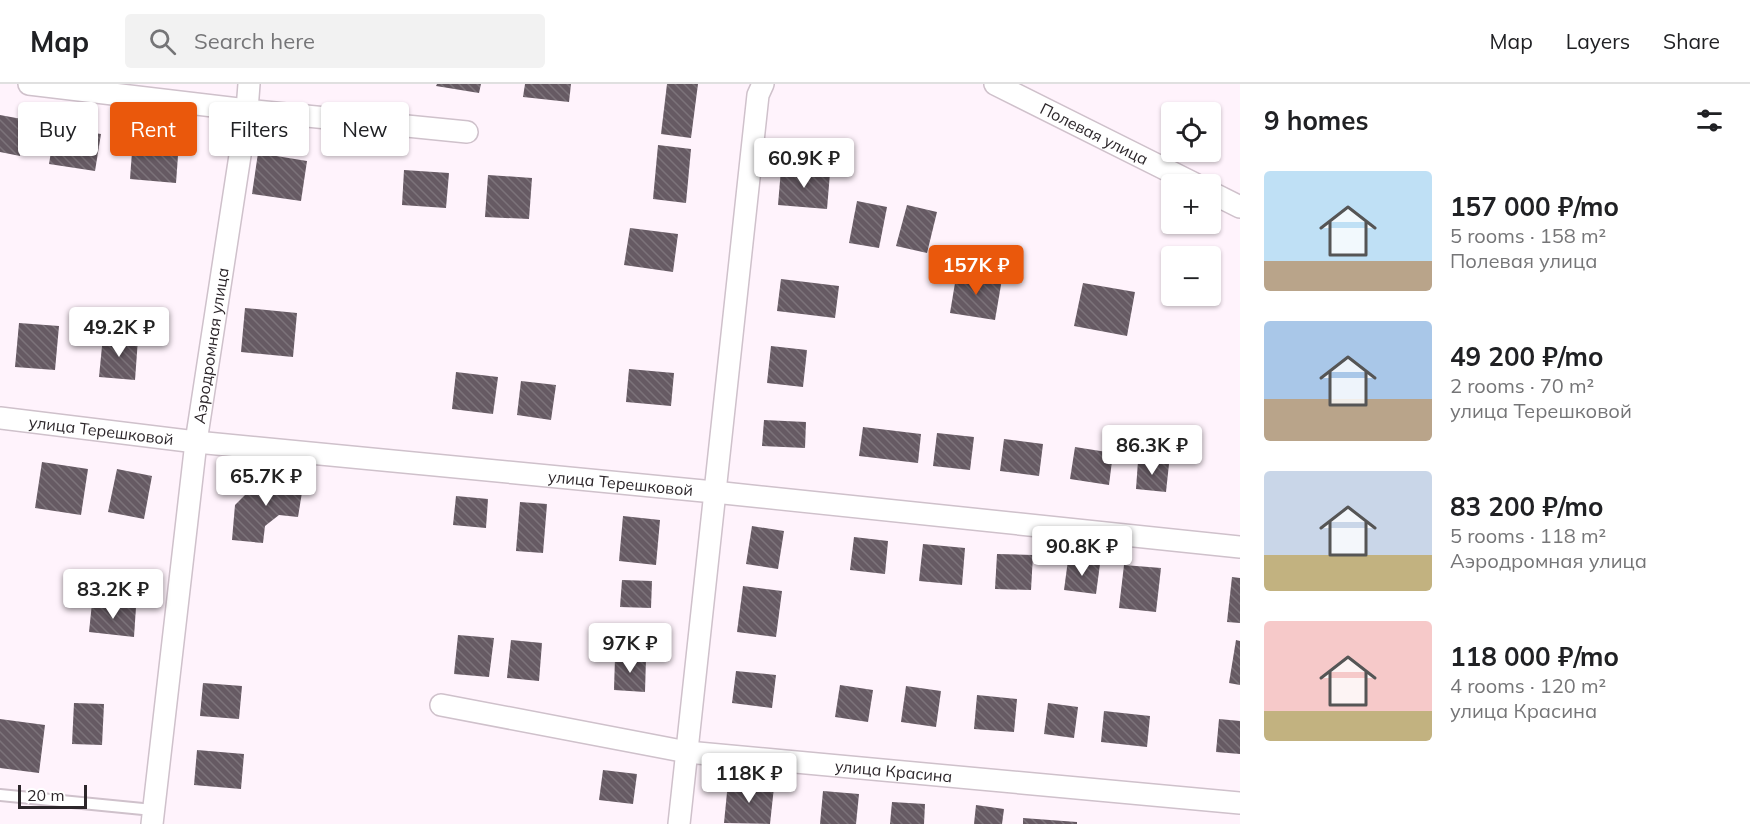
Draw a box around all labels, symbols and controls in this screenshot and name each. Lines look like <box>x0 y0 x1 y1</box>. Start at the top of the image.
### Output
search box <box>125 14 545 68</box>
text: Map <box>30 24 89 59</box>
icon: search <box>146 25 179 58</box>
text: Search here <box>194 27 315 55</box>
text: Map <box>1490 28 1533 54</box>
text: Layers <box>1566 28 1630 54</box>
text: Share <box>1663 28 1720 54</box>
street label: Полевая улица <box>1037 98 1152 169</box>
chip: Buy <box>18 102 98 156</box>
chip: Rent <box>110 102 197 156</box>
chip: Filters <box>209 102 309 156</box>
chip: New <box>321 102 409 156</box>
map controls <box>1161 102 1221 306</box>
button: locate <box>1161 102 1221 162</box>
text: 9 homes <box>1264 104 1368 137</box>
icon: filters <box>1693 104 1726 137</box>
pin: 60.9K ₽ <box>749 138 859 189</box>
text: 60.9K ₽ <box>768 145 840 170</box>
button: + <box>1161 174 1221 234</box>
text: 157 000 ₽/mo <box>1450 190 1619 223</box>
icon: home <box>1312 195 1384 267</box>
text: 5 rooms · 158 m² <box>1450 223 1606 248</box>
pin: 157K ₽ <box>927 245 1025 296</box>
button: − <box>1161 246 1221 306</box>
text: Полевая улица <box>1450 248 1597 273</box>
text: 157K ₽ <box>943 252 1009 277</box>
street label: Аэродромная улица <box>189 266 233 425</box>
pin: 49.2K ₽ <box>64 307 174 358</box>
text: 49.2K ₽ <box>83 314 155 339</box>
text: 49 200 ₽/mo <box>1450 340 1603 373</box>
icon: home <box>1312 345 1384 417</box>
text: 2 rooms · 70 m² <box>1450 373 1594 398</box>
text: улица Терешковой <box>1450 398 1632 423</box>
street label: улица Терешковой <box>28 412 175 449</box>
pin: 86.3K ₽ <box>1097 425 1207 476</box>
text: 86.3K ₽ <box>1116 432 1188 457</box>
pin: 65.7K ₽ <box>211 456 321 507</box>
text: 65.7K ₽ <box>230 463 302 488</box>
street label: улица Терешковой <box>547 466 694 500</box>
text: 83 200 ₽/mo <box>1450 490 1603 523</box>
icon: home <box>1312 495 1384 567</box>
text: 5 rooms · 118 m² <box>1450 523 1606 548</box>
pin: 90.8K ₽ <box>1027 526 1137 577</box>
text: 90.8K ₽ <box>1046 533 1118 558</box>
text: Аэродромная улица <box>1450 548 1647 573</box>
pin: 83.2K ₽ <box>58 569 168 620</box>
text: 83.2K ₽ <box>77 576 149 601</box>
pin: 97K ₽ <box>588 623 672 674</box>
text: 97K ₽ <box>603 630 657 655</box>
text: 118 000 ₽/mo <box>1450 640 1619 673</box>
icon: home <box>1312 645 1384 717</box>
text: 4 rooms · 120 m² <box>1450 673 1606 698</box>
text: улица Красина <box>1450 698 1597 723</box>
pin: 118K ₽ <box>700 753 798 804</box>
street label: улица Красина <box>834 756 953 786</box>
text: 118K ₽ <box>716 760 782 785</box>
scale bar <box>18 782 87 810</box>
text: 20 m <box>27 785 64 805</box>

